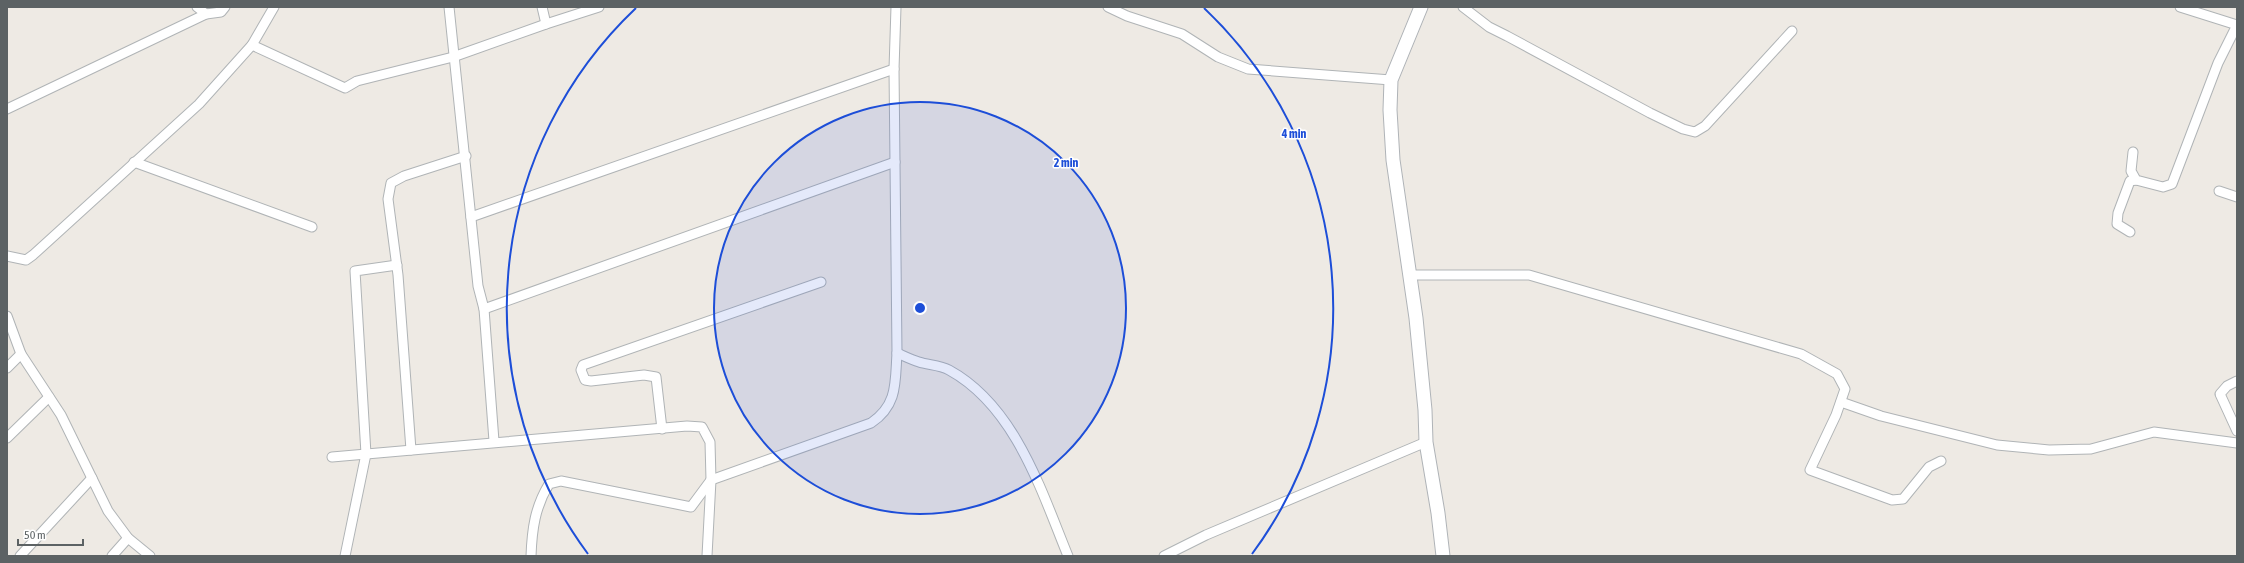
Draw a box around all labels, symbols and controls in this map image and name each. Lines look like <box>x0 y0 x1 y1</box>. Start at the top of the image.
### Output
text: 4 min <box>1281 127 1306 141</box>
text: 2 min <box>1054 156 1078 170</box>
centre of rings <box>913 301 927 315</box>
scale bar <box>18 521 83 547</box>
text: 50 m <box>24 528 46 542</box>

